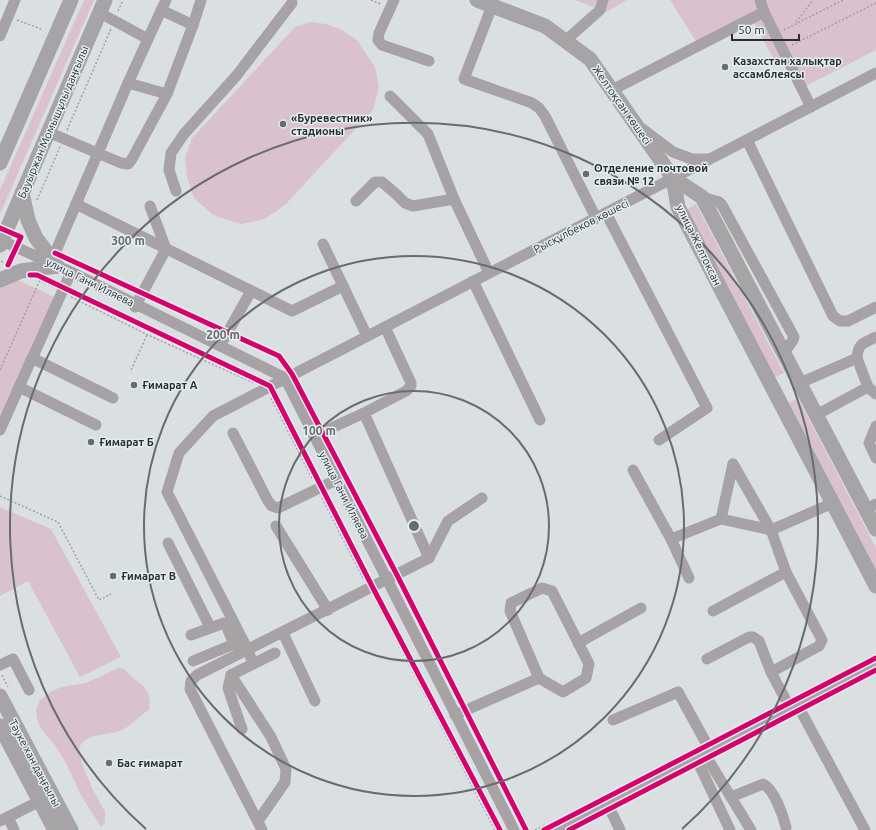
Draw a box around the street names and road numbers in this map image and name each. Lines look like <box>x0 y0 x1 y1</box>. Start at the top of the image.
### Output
street label: Бауыржан Момышұлы даңғылы <box>15 44 91 200</box>
street label: Желтоқсан көшесі <box>590 63 654 147</box>
street label: Рысқұлбеков көшесі <box>531 197 631 255</box>
street label: улица Желтоксан <box>674 203 724 287</box>
street label: улица Гани Иляева <box>44 256 136 308</box>
street label: улица Гани Иляева <box>317 449 371 541</box>
street label: Тәуке хан даңғылы <box>7 717 63 809</box>

